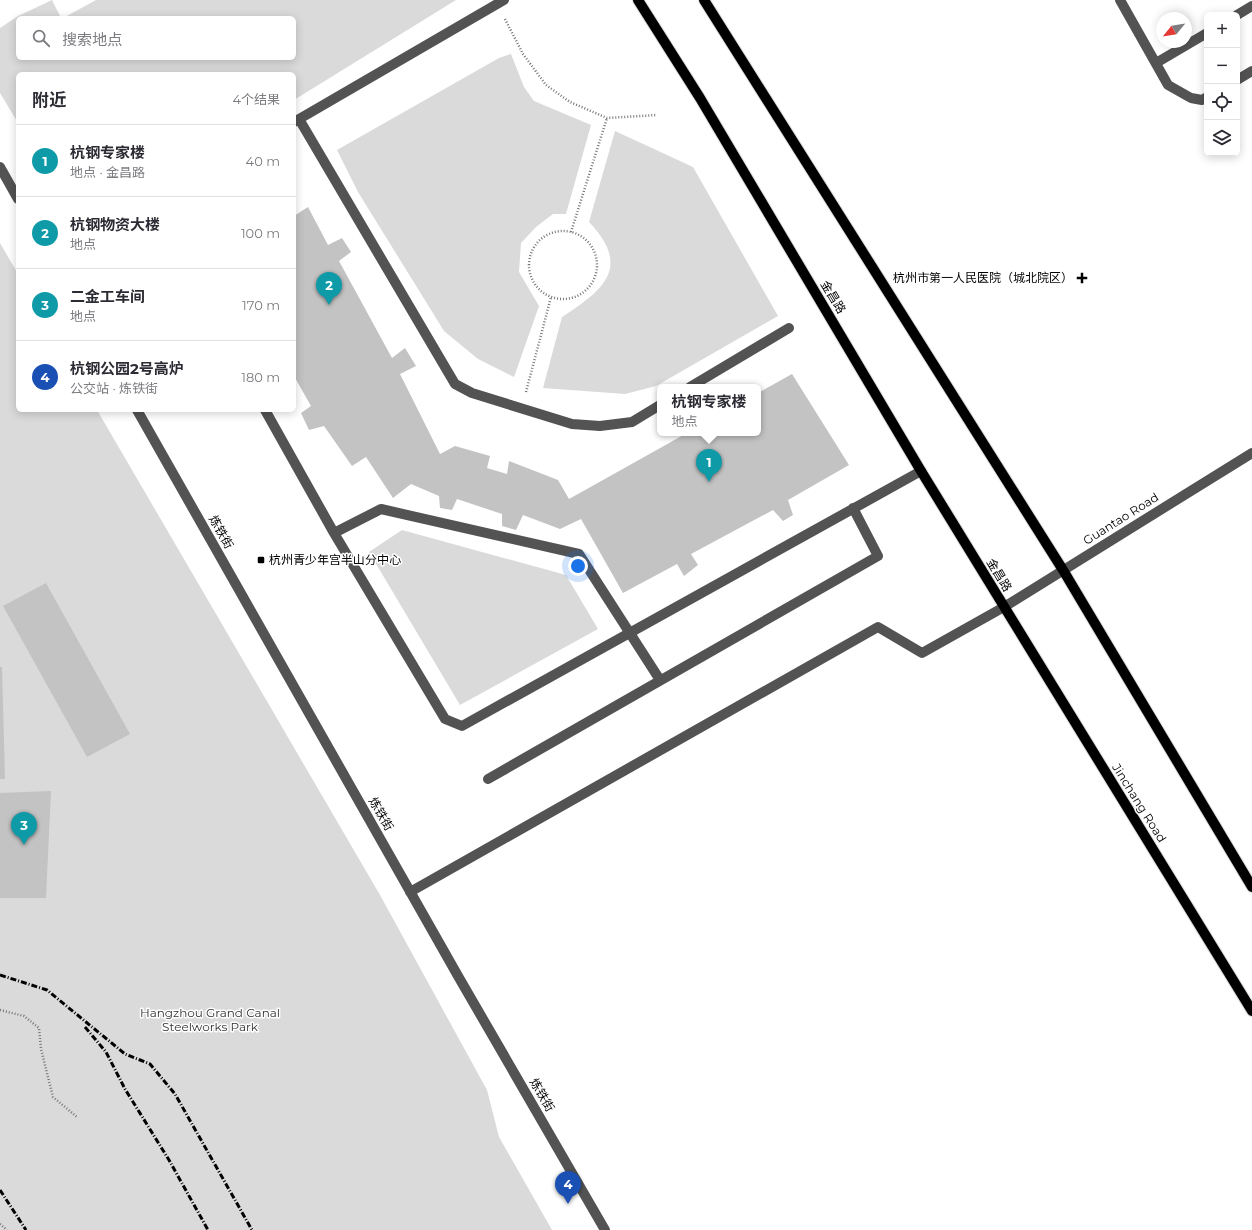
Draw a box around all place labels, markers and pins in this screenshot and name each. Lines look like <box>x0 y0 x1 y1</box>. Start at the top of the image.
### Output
place label: 杭州市第一人民医院（城北院区） <box>893 270 1073 285</box>
pin: 2 <box>316 272 342 305</box>
marker: 杭州市第一人民医院（城北院区） <box>1076 272 1088 284</box>
pin: 1 <box>696 449 722 482</box>
place label: 杭州青少年宫半山分中心 <box>269 552 401 567</box>
marker: 杭州青少年宫半山分中心 <box>256 555 266 565</box>
pin: 3 <box>11 812 37 845</box>
pin: 4 <box>555 1171 581 1204</box>

